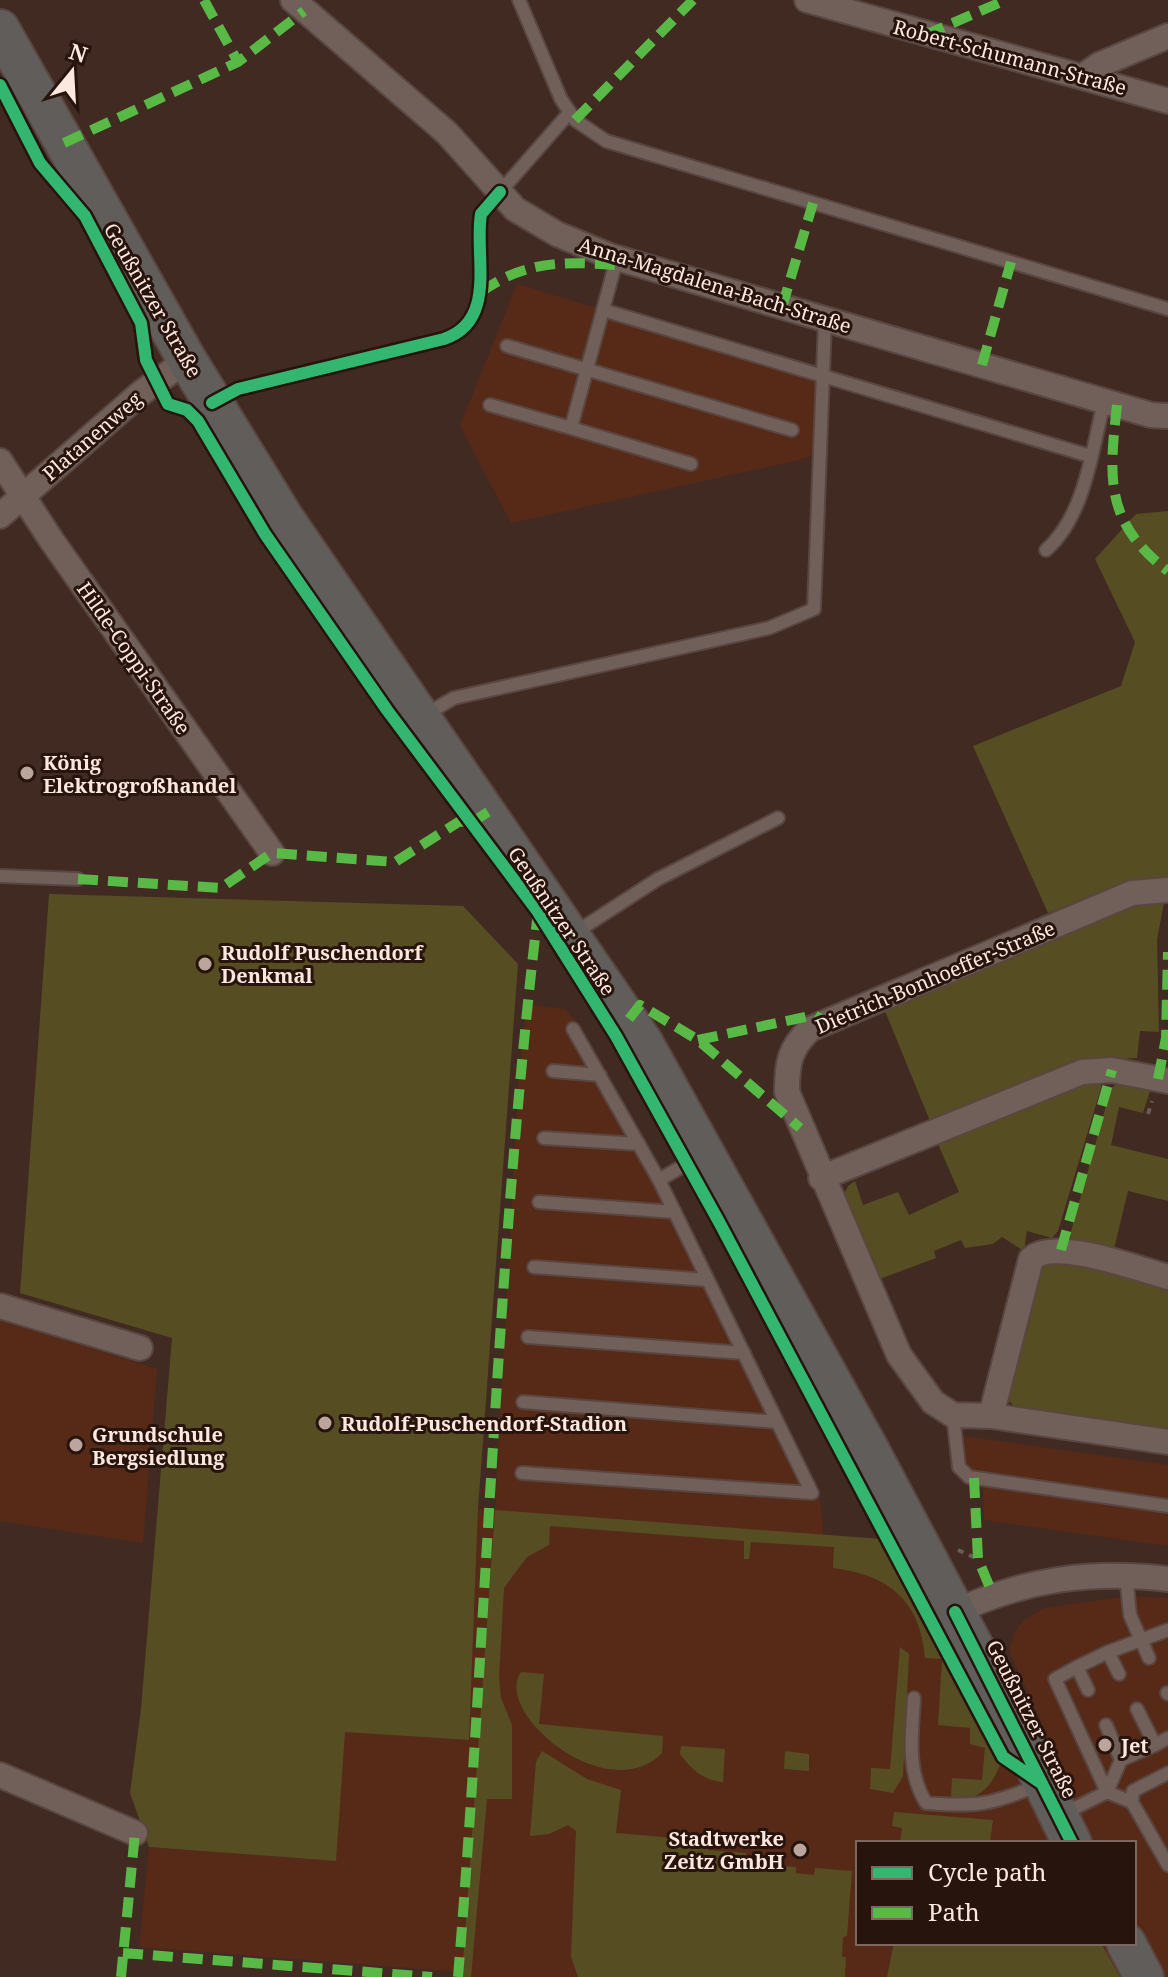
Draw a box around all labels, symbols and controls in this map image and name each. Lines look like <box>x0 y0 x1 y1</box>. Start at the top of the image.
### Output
street label: Robert-Schumann-Straße <box>890 13 1130 101</box>
north arrow <box>32 32 112 112</box>
text: N <box>66 35 91 69</box>
street label: Geußnitzer Straße <box>98 218 208 382</box>
street label: Anna-Magdalena-Bach-Straße <box>575 231 855 339</box>
street label: Platanenweg <box>37 385 147 487</box>
street label: Hilde-Coppi-Straße <box>71 576 197 740</box>
place label: König Elektrogroßhandel <box>43 749 236 799</box>
marker: König Elektrogroßhandel <box>18 764 36 782</box>
street label: Geußnitzer Straße <box>502 841 622 1001</box>
street label: Dietrich-Bonhoeffer-Straße <box>811 914 1059 1040</box>
place label: Rudolf Puschendorf Denkmal <box>221 939 424 989</box>
marker: Rudolf Puschendorf Denkmal <box>196 955 214 973</box>
place label: Rudolf-Puschendorf-Stadion <box>341 1410 627 1437</box>
marker: Rudolf-Puschendorf-Stadion <box>316 1414 334 1432</box>
place label: Grundschule Bergsiedlung <box>92 1421 225 1471</box>
marker: Grundschule Bergsiedlung <box>67 1436 85 1454</box>
street label: Geußnitzer Straße <box>980 1635 1084 1803</box>
place label: Jet <box>1120 1732 1148 1759</box>
marker: Jet <box>1096 1736 1114 1754</box>
place label: Stadtwerke Zeitz GmbH <box>664 1825 784 1875</box>
marker: Stadtwerke Zeitz GmbH <box>791 1841 809 1859</box>
legend <box>856 1841 1136 1945</box>
text: Cycle path <box>928 1855 1047 1888</box>
text: Path <box>928 1895 980 1928</box>

